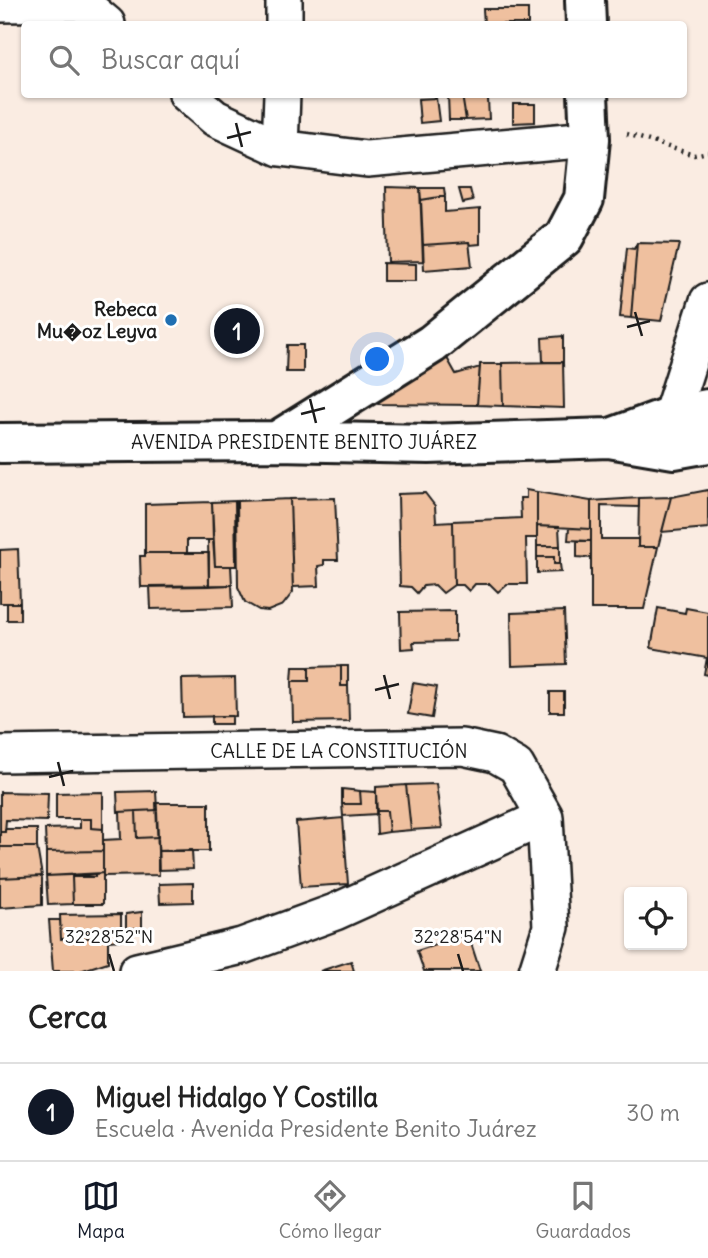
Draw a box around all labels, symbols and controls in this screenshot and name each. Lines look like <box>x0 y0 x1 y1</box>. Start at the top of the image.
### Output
search box <box>21 21 687 98</box>
icon: search <box>45 41 83 79</box>
text: Buscar aquí <box>101 43 240 76</box>
place label: Rebeca Mu�oz Leyva <box>37 297 157 343</box>
pin: 1 <box>214 305 260 357</box>
marker: Rebeca Mu�oz Leyva <box>163 312 179 328</box>
your location <box>360 342 394 376</box>
street label: AVENIDA PRESIDENTE BENITO JUÁREZ <box>131 430 477 454</box>
street label: CALLE DE LA CONSTITUCIÓN <box>210 739 468 763</box>
map controls <box>624 887 687 950</box>
button: locate <box>624 887 687 950</box>
text: 32°28'52"N <box>65 925 153 948</box>
text: 32°28'54"N <box>413 925 503 948</box>
text: Cerca <box>28 998 107 1036</box>
text: Miguel Hidalgo Y Costilla <box>95 1081 378 1114</box>
text: 1 <box>46 1098 56 1127</box>
text: 30 m <box>626 1098 680 1127</box>
text: Escuela · Avenida Presidente Benito Juárez <box>95 1114 537 1143</box>
tab: Mapa <box>77 1177 125 1243</box>
tab: Cómo llegar <box>279 1177 382 1243</box>
tab: Guardados <box>535 1177 631 1243</box>

